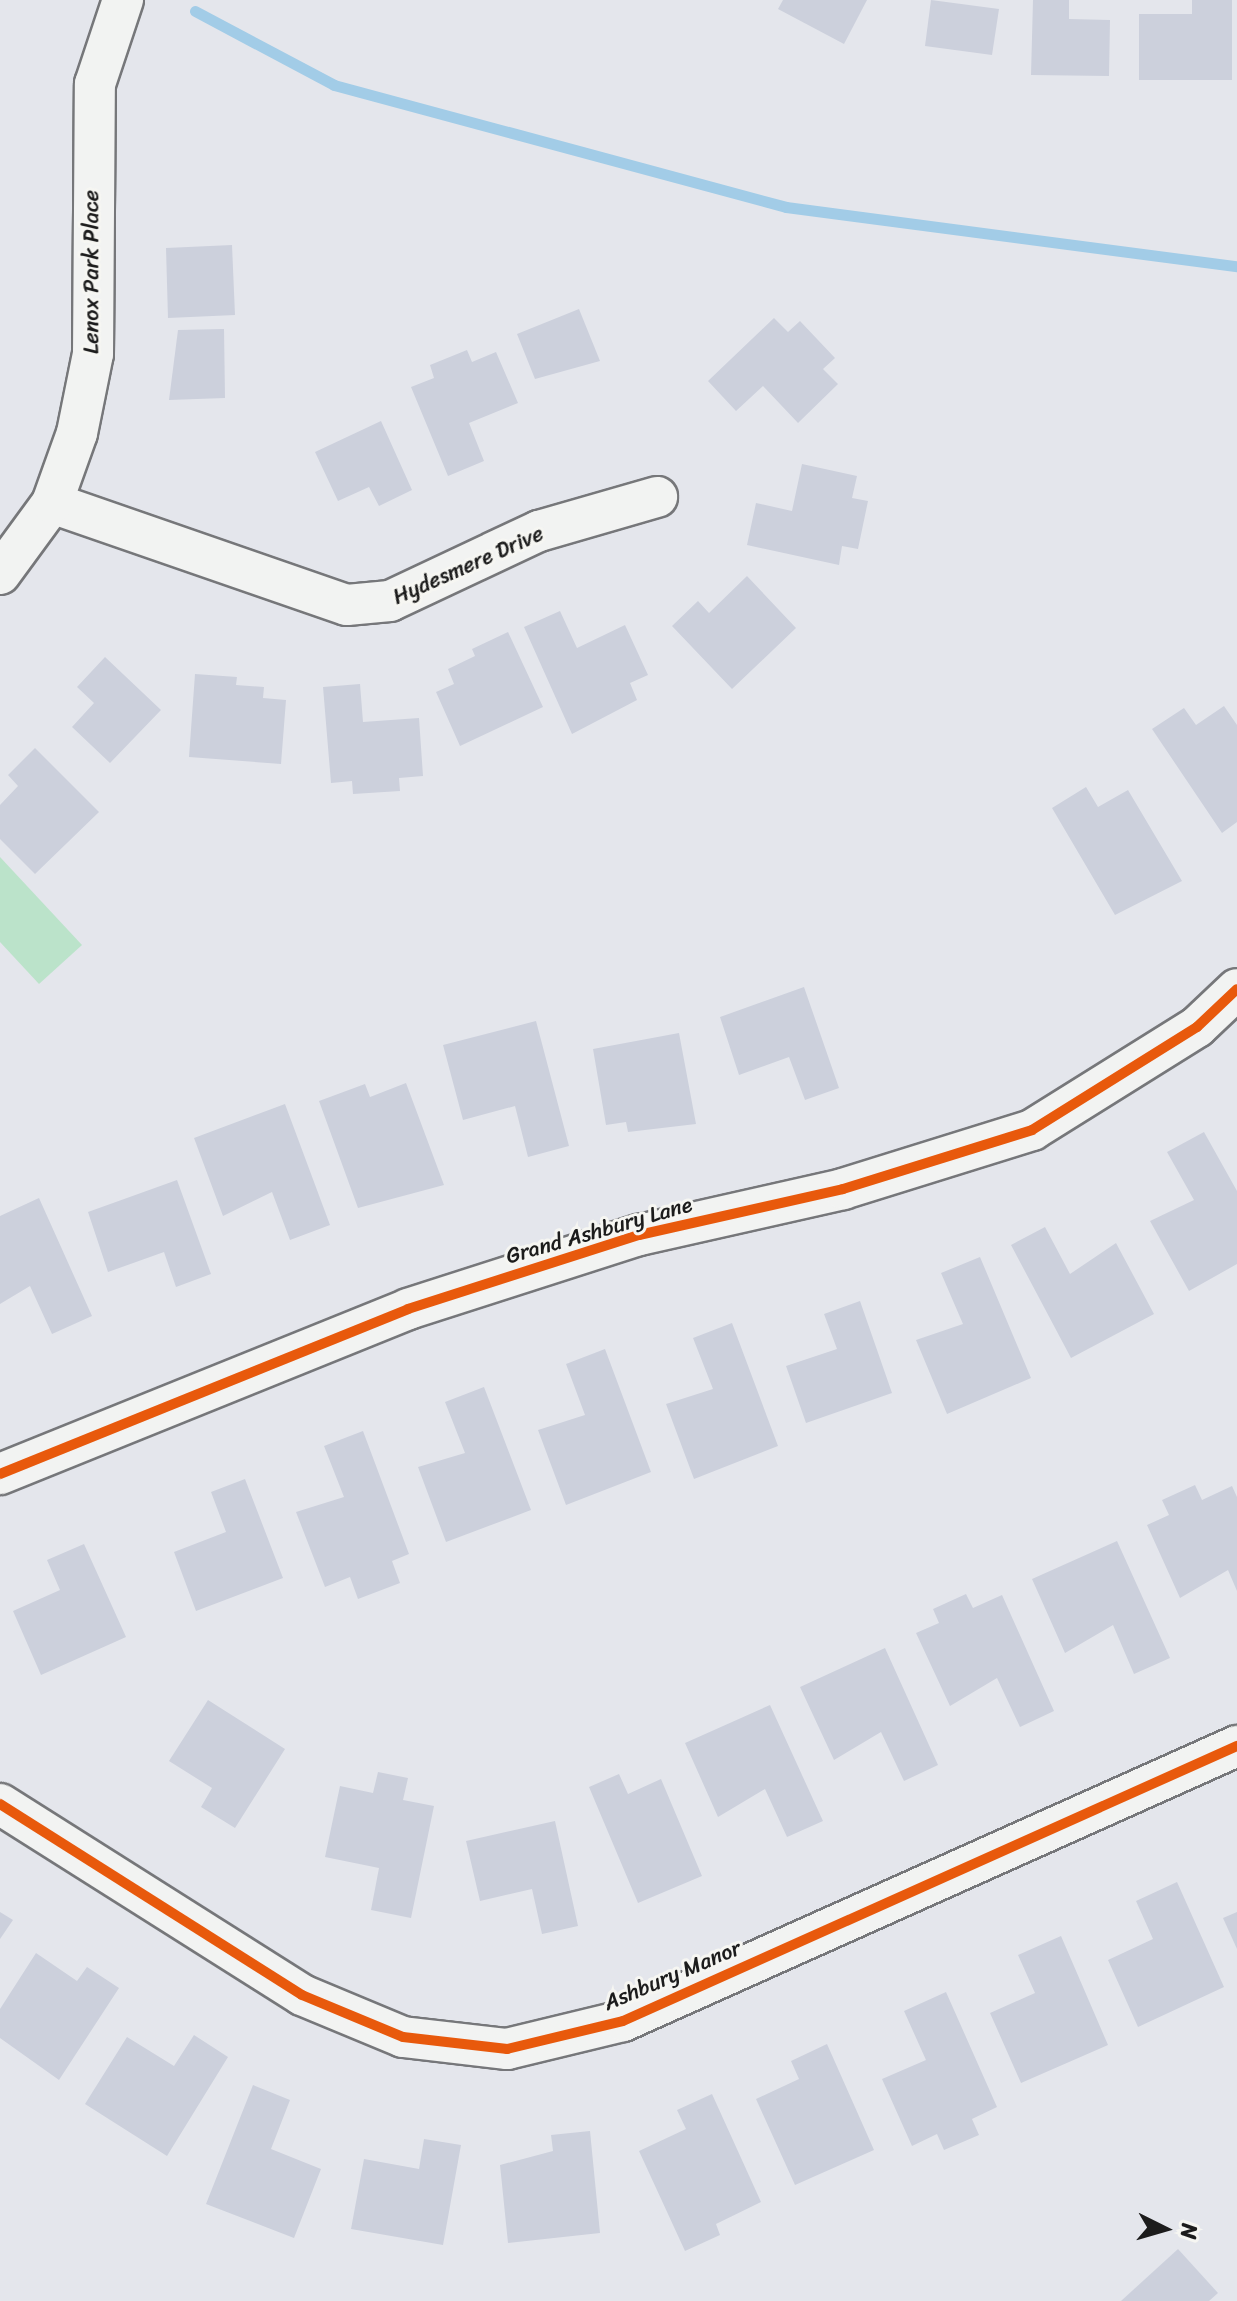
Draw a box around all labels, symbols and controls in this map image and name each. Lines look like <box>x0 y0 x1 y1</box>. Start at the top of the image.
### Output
street label: Lenox Park Place <box>78 189 104 355</box>
street label: Hydesmere Drive <box>389 520 547 610</box>
street label: Grand Ashbury Lane <box>503 1191 695 1269</box>
street label: Ashbury Manor <box>599 1934 745 2016</box>
north arrow <box>1125 2189 1205 2269</box>
text: N <box>1169 2222 1209 2240</box>

